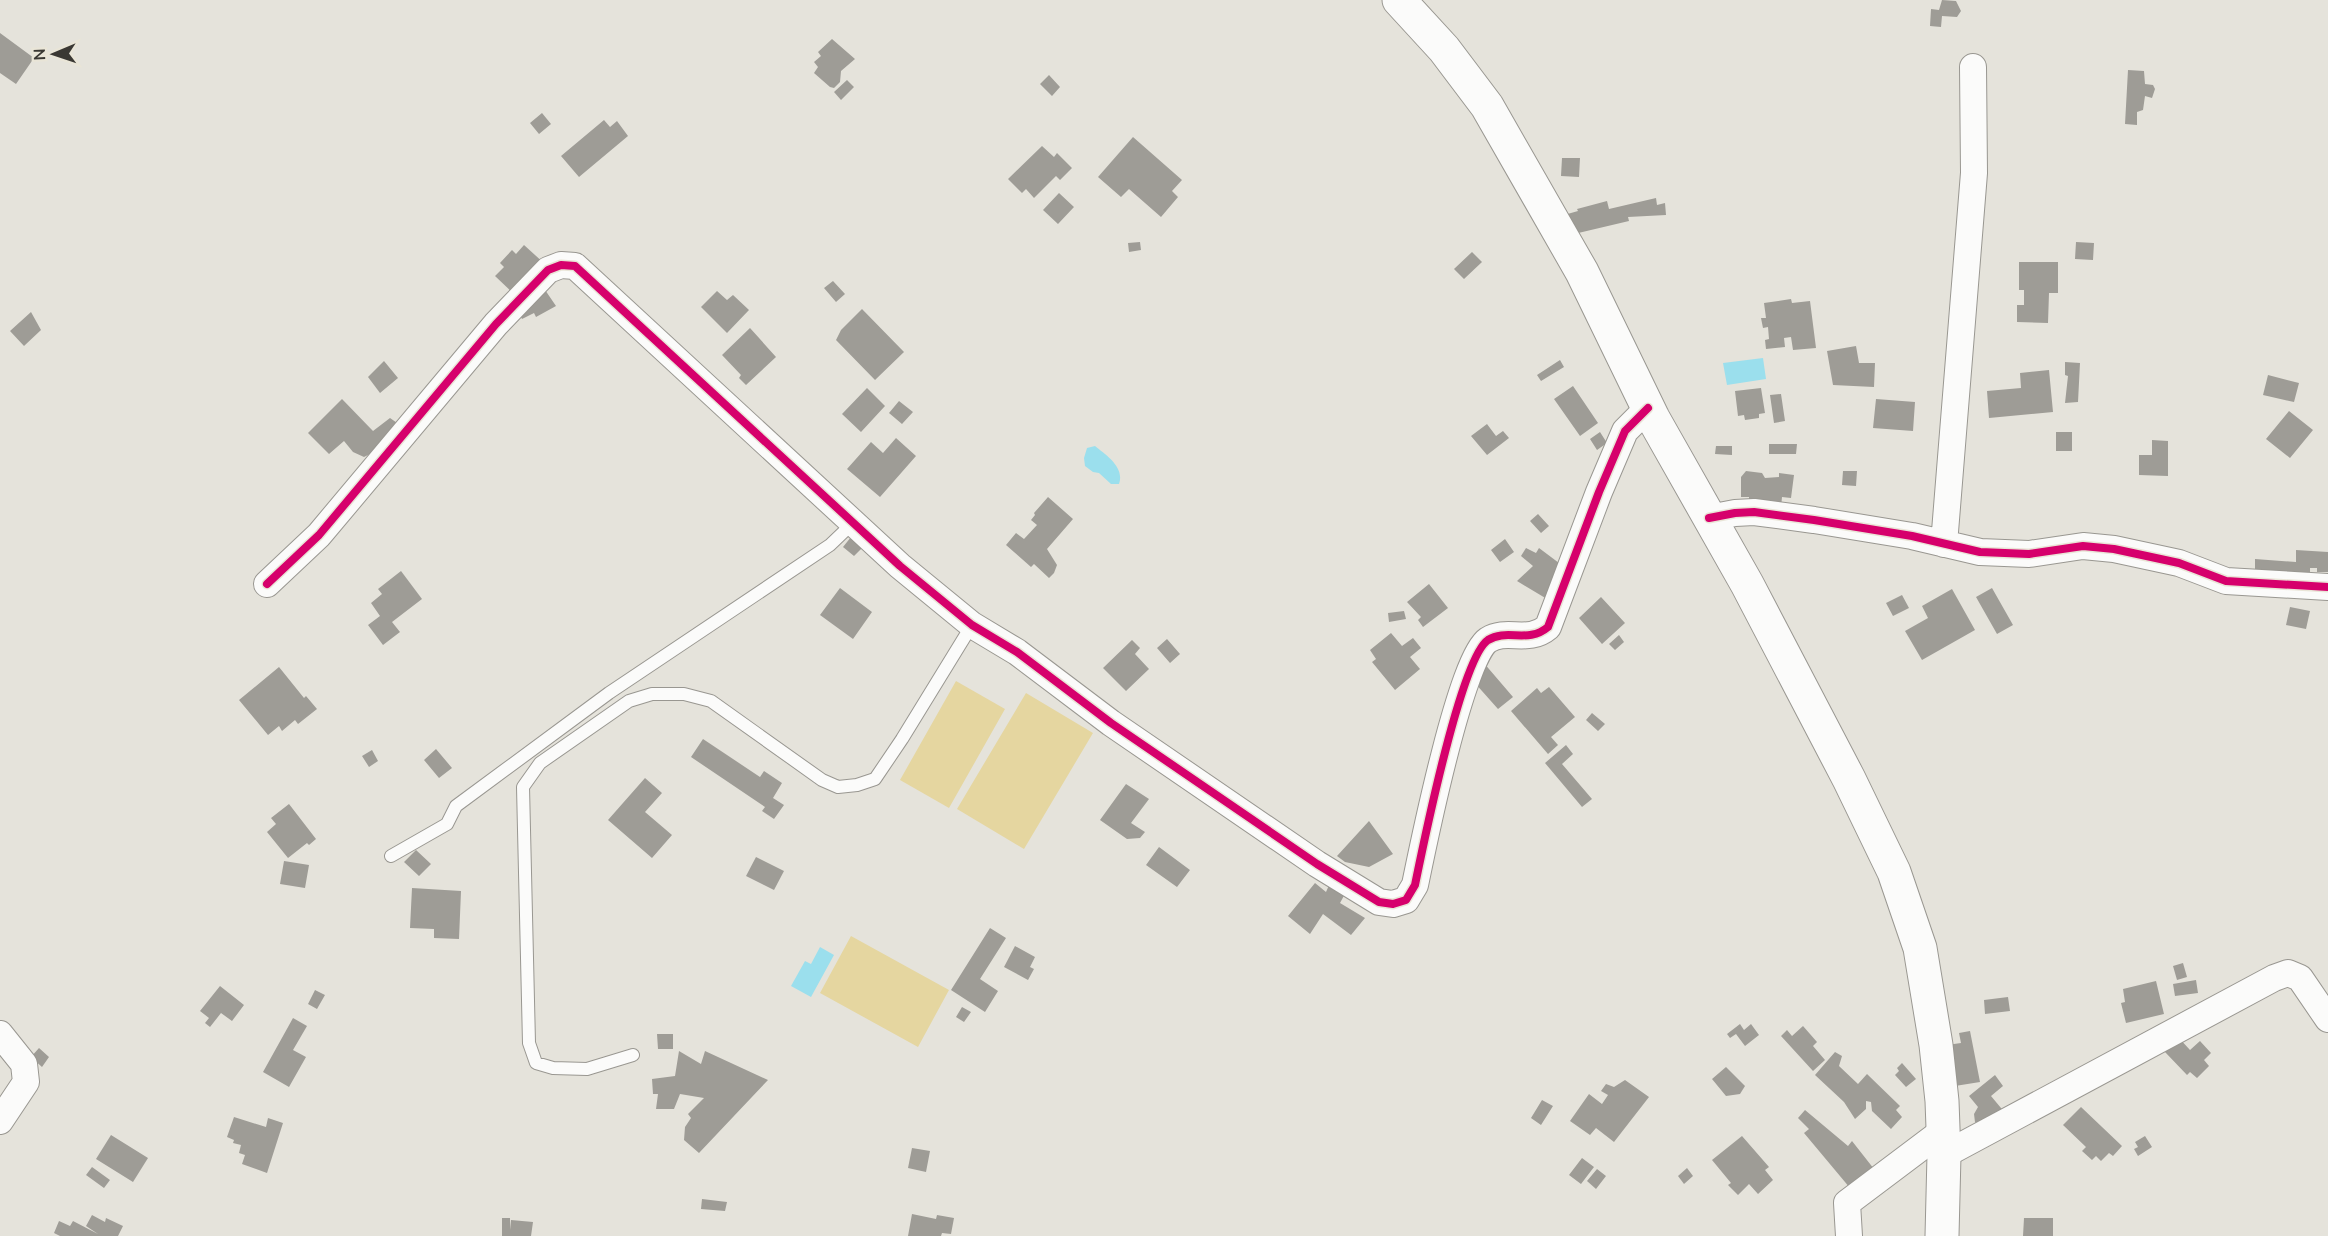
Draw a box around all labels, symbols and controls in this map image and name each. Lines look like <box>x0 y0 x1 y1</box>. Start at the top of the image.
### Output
north arrow <box>24 24 84 84</box>
text: N <box>29 48 51 61</box>

